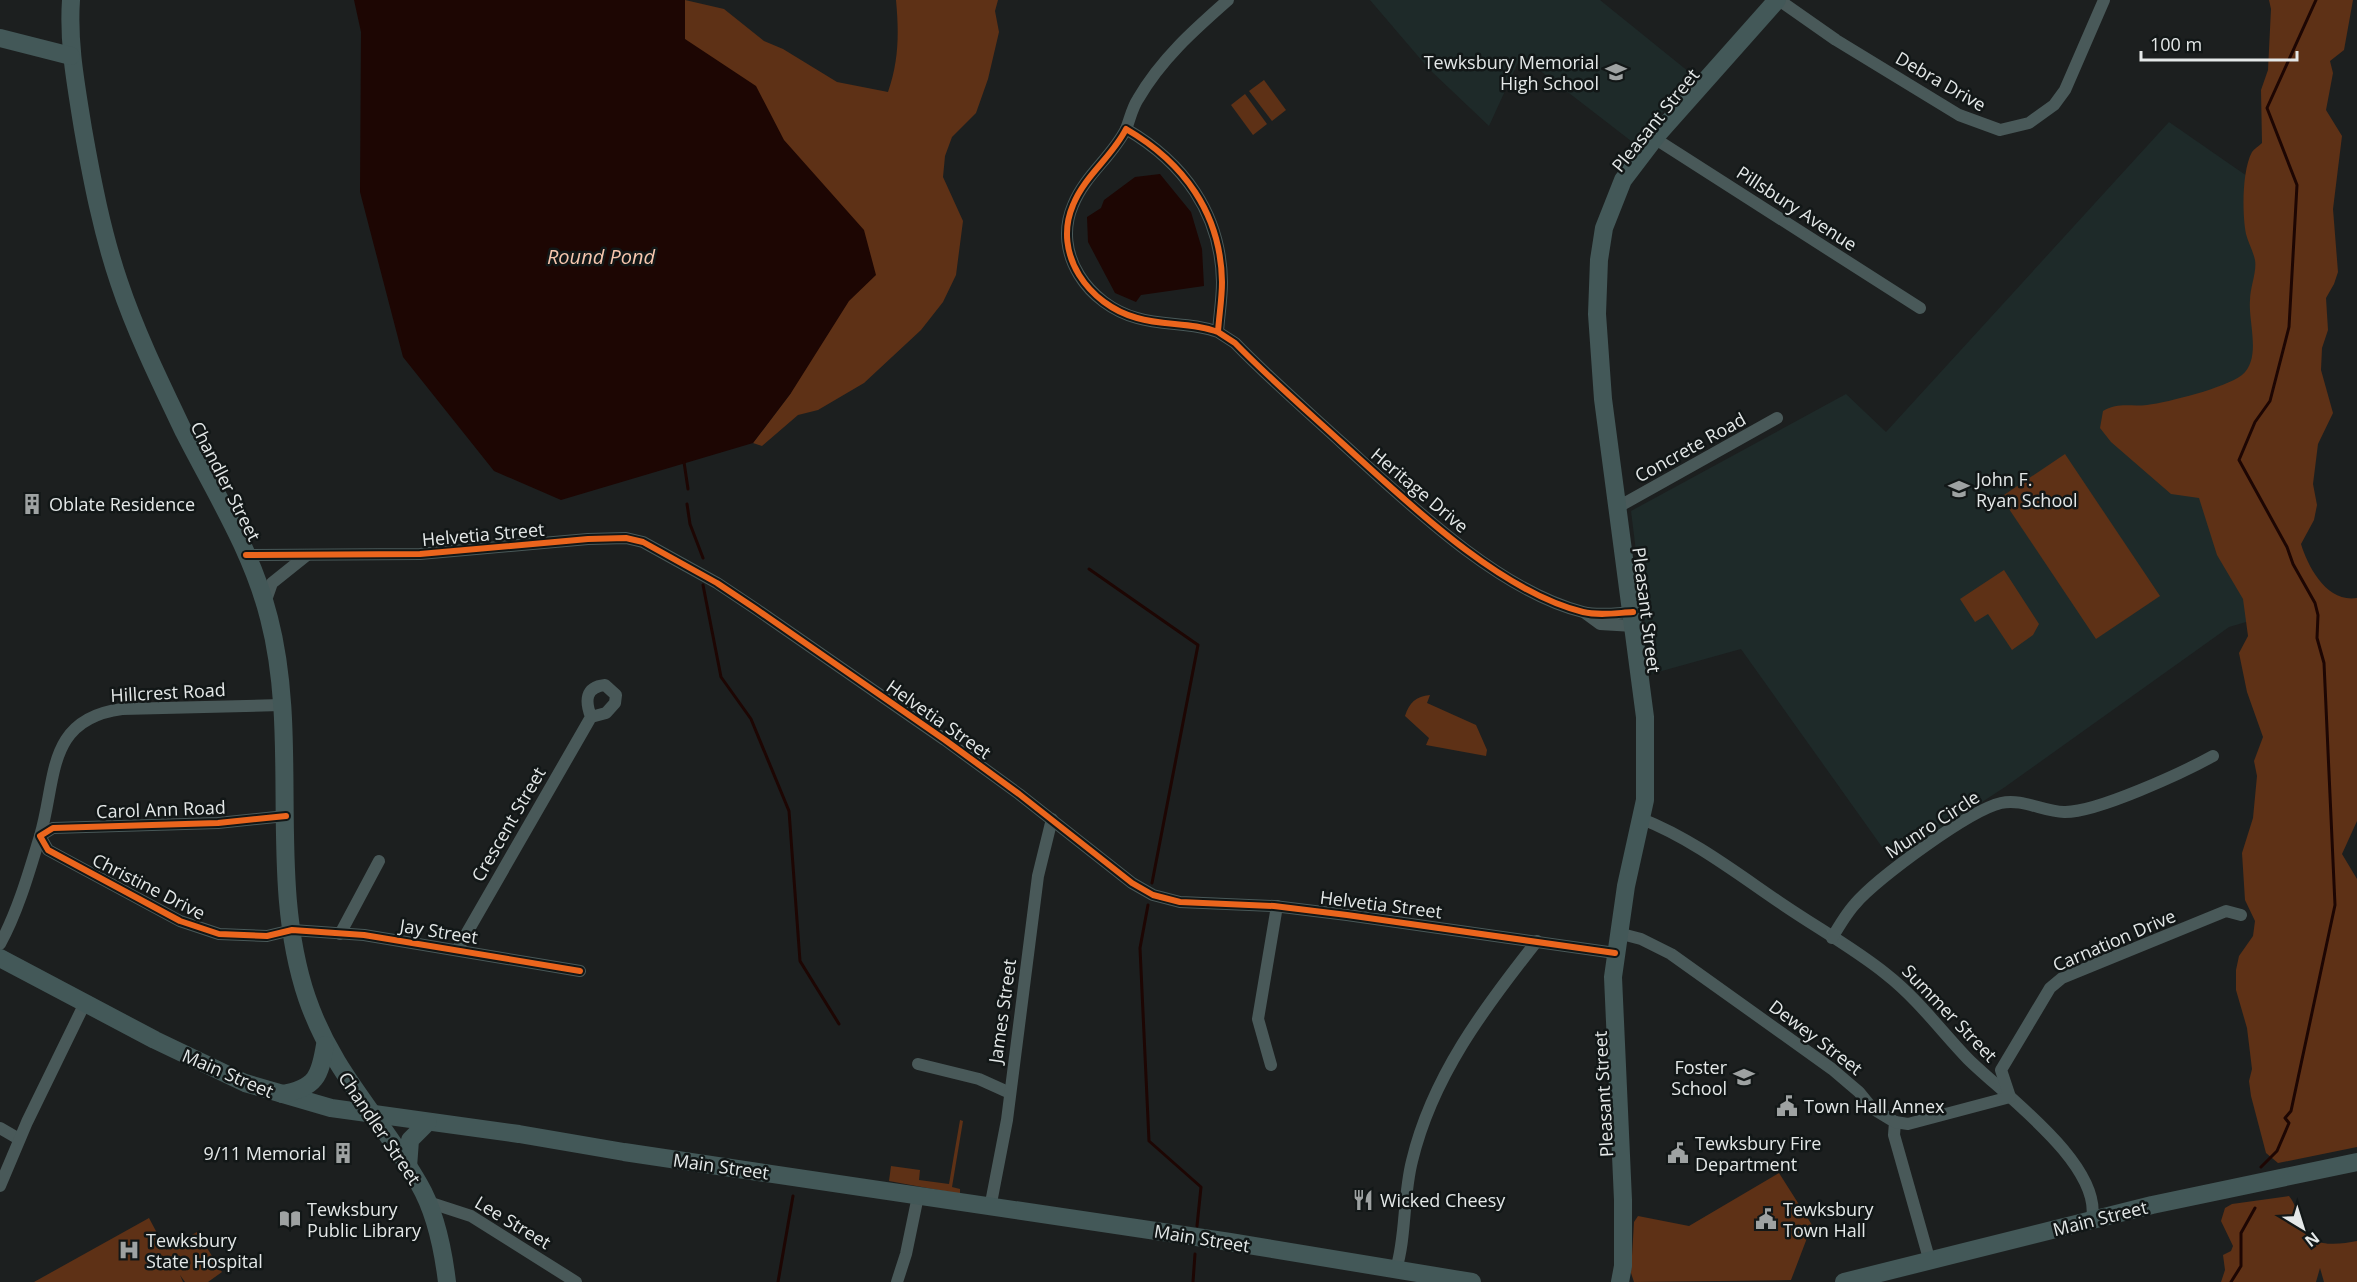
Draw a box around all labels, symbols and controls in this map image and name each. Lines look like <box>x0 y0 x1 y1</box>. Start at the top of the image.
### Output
scale bar <box>2141 24 2297 62</box>
text: 100 m <box>2150 32 2202 56</box>
street label: Debra Drive <box>1892 46 1990 116</box>
place label: Tewksbury Memorial High School <box>1424 50 1599 95</box>
school or university icon: Tewksbury Memorial High School <box>1604 60 1628 84</box>
street label: Pleasant Street <box>1606 63 1704 177</box>
street label: Pillsbury Avenue <box>1732 160 1862 256</box>
water label: Round Pond <box>547 243 656 270</box>
street label: Concrete Road <box>1630 407 1750 487</box>
street label: Chandler Street <box>185 417 267 545</box>
street label: Heritage Drive <box>1366 442 1474 538</box>
place label: John F. Ryan School <box>1974 467 2078 512</box>
school or university icon: John F. Ryan School <box>1947 477 1971 501</box>
building icon: Oblate Residence <box>20 492 44 516</box>
place label: Oblate Residence <box>49 492 195 516</box>
street label: Helvetia Street <box>421 517 545 551</box>
street label: Pleasant Street <box>1627 546 1667 674</box>
street label: Helvetia Street <box>882 674 996 764</box>
street label: Hillcrest Road <box>110 677 226 707</box>
street label: Crescent Street <box>465 762 551 886</box>
street label: Munro Circle <box>1880 785 1984 863</box>
street label: Carol Ann Road <box>96 795 226 823</box>
street label: Christine Drive <box>88 847 210 925</box>
street label: Helvetia Street <box>1319 885 1443 923</box>
street label: Carnation Drive <box>2049 903 2179 977</box>
street label: Jay Street <box>396 913 480 949</box>
street label: James Street <box>983 957 1021 1067</box>
street label: Summer Street <box>1897 959 2003 1067</box>
street label: Dewey Street <box>1764 994 1868 1080</box>
street label: Pleasant Street <box>1588 1030 1618 1158</box>
street label: Main Street <box>179 1043 277 1103</box>
place label: Foster School <box>1671 1055 1728 1100</box>
school or university icon: Foster School <box>1732 1065 1756 1089</box>
street label: Chandler Street <box>333 1067 427 1189</box>
public building icon: Town Hall Annex <box>1775 1094 1799 1118</box>
place label: Town Hall Annex <box>1804 1094 1945 1118</box>
place label: Tewksbury Fire Department <box>1695 1131 1821 1176</box>
place label: 9/11 Memorial <box>204 1141 326 1165</box>
building icon: 9/11 Memorial <box>331 1141 355 1165</box>
public building icon: Tewksbury Fire Department <box>1666 1141 1690 1165</box>
street label: Main Street <box>671 1147 771 1185</box>
restaurant icon: Wicked Cheesy <box>1351 1188 1375 1212</box>
place label: Wicked Cheesy <box>1380 1188 1506 1212</box>
street label: Lee Street <box>471 1190 555 1254</box>
street label: Main Street <box>2050 1195 2150 1241</box>
place label: Tewksbury Public Library <box>307 1197 422 1242</box>
place label: Tewksbury Town Hall <box>1783 1197 1874 1242</box>
north arrow <box>2273 1198 2333 1258</box>
library icon: Tewksbury Public Library <box>278 1207 302 1231</box>
public building icon: Tewksbury Town Hall <box>1754 1207 1778 1231</box>
street label: Main Street <box>1152 1219 1252 1257</box>
text: N <box>2300 1227 2324 1252</box>
place label: Tewksbury State Hospital <box>146 1228 263 1273</box>
hospital icon: Tewksbury State Hospital <box>117 1238 141 1262</box>

